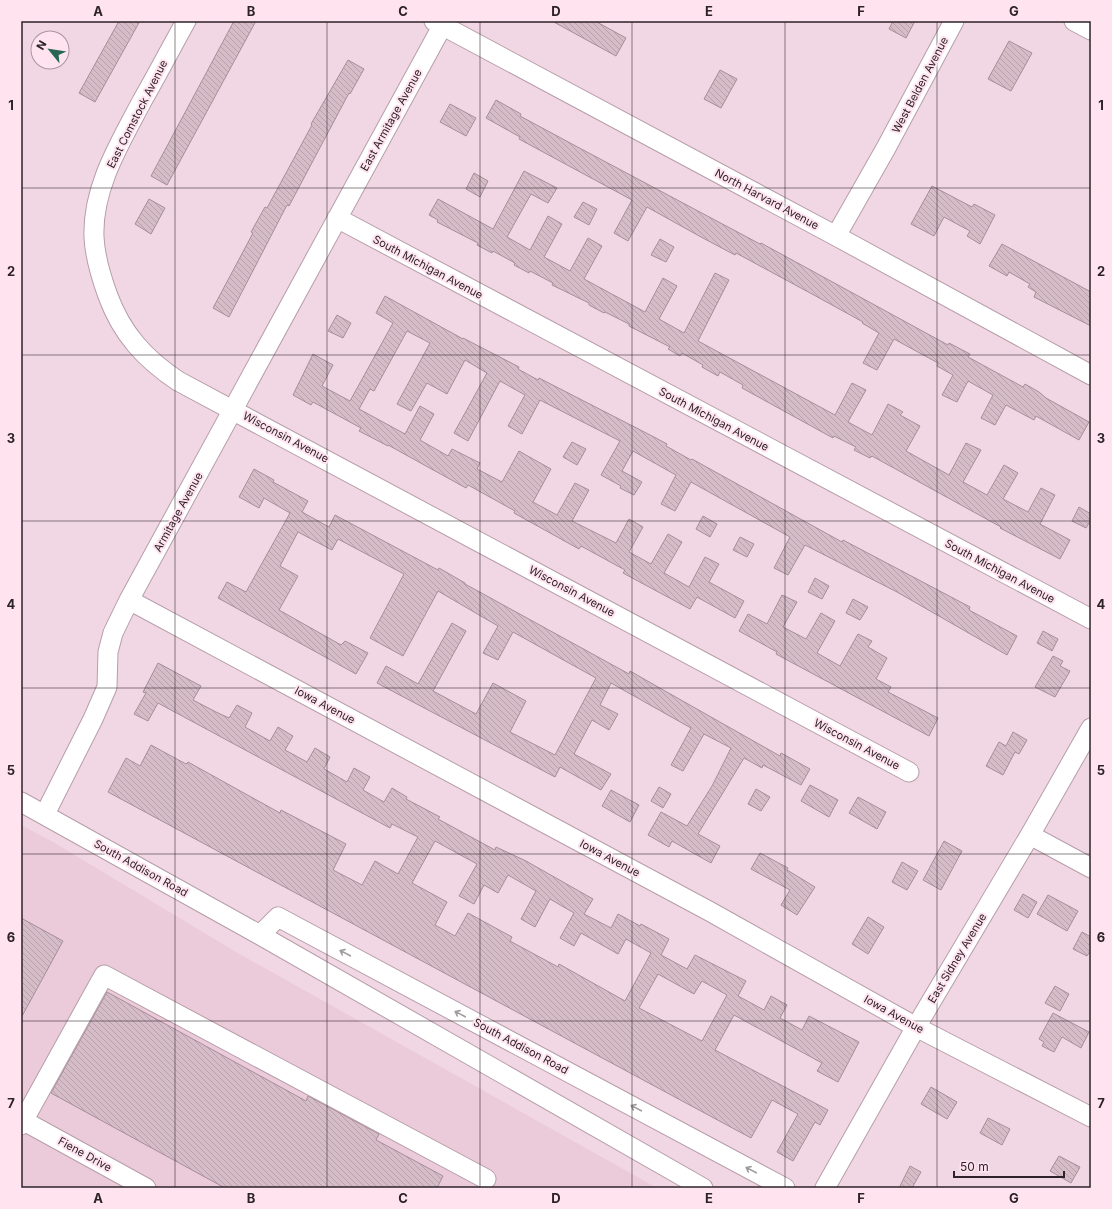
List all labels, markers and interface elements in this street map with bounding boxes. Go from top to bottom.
text: A [93,3,103,19]
text: B [247,3,256,19]
text: C [398,3,408,19]
text: D [551,3,561,19]
text: E [705,3,713,19]
text: F [857,3,865,19]
text: G [1009,3,1019,19]
north arrow [30,30,70,70]
street label: West Belden Avenue [889,35,951,135]
text: N [33,38,49,52]
street label: East Comstock Avenue [104,58,170,170]
street label: East Armitage Avenue [357,67,425,173]
text: 1 [8,97,14,113]
text: 1 [1098,97,1104,113]
street label: North Harvard Avenue [713,166,821,232]
street label: South Michigan Avenue [371,232,485,302]
text: 2 [7,263,15,279]
text: 2 [1097,263,1105,279]
street label: South Michigan Avenue [657,384,771,454]
street label: Wisconsin Avenue [241,408,331,466]
text: 3 [7,430,15,446]
text: 3 [1097,430,1105,446]
street label: Armitage Avenue [150,470,206,554]
street label: South Michigan Avenue [943,536,1057,606]
street label: Wisconsin Avenue [527,562,617,620]
text: 4 [7,596,16,612]
text: 4 [1097,596,1106,612]
street label: Iowa Avenue [292,683,358,727]
street label: Wisconsin Avenue [812,715,902,773]
text: 5 [7,762,15,778]
text: 5 [1097,762,1105,778]
street label: South Addison Road [91,836,191,900]
street label: Iowa Avenue [577,836,643,880]
street label: East Sidney Avenue [925,911,989,1005]
text: 6 [7,929,15,945]
text: 6 [1097,929,1105,945]
one-way arrow [340,948,352,956]
street label: Iowa Avenue [862,992,926,1036]
one-way arrow [454,1010,466,1017]
street label: South Addison Road [471,1015,571,1077]
text: 7 [7,1095,15,1111]
text: 7 [1097,1095,1105,1111]
one-way arrow [631,1104,643,1112]
street label: Fiene Drive [56,1134,114,1174]
scale bar [954,1153,1064,1179]
text: 50 m [960,1159,989,1174]
one-way arrow [745,1165,757,1173]
text: A [93,1190,103,1206]
text: B [247,1190,256,1206]
text: C [398,1190,408,1206]
text: D [551,1190,561,1206]
text: E [705,1190,713,1206]
text: F [857,1190,865,1206]
text: G [1009,1190,1019,1206]

